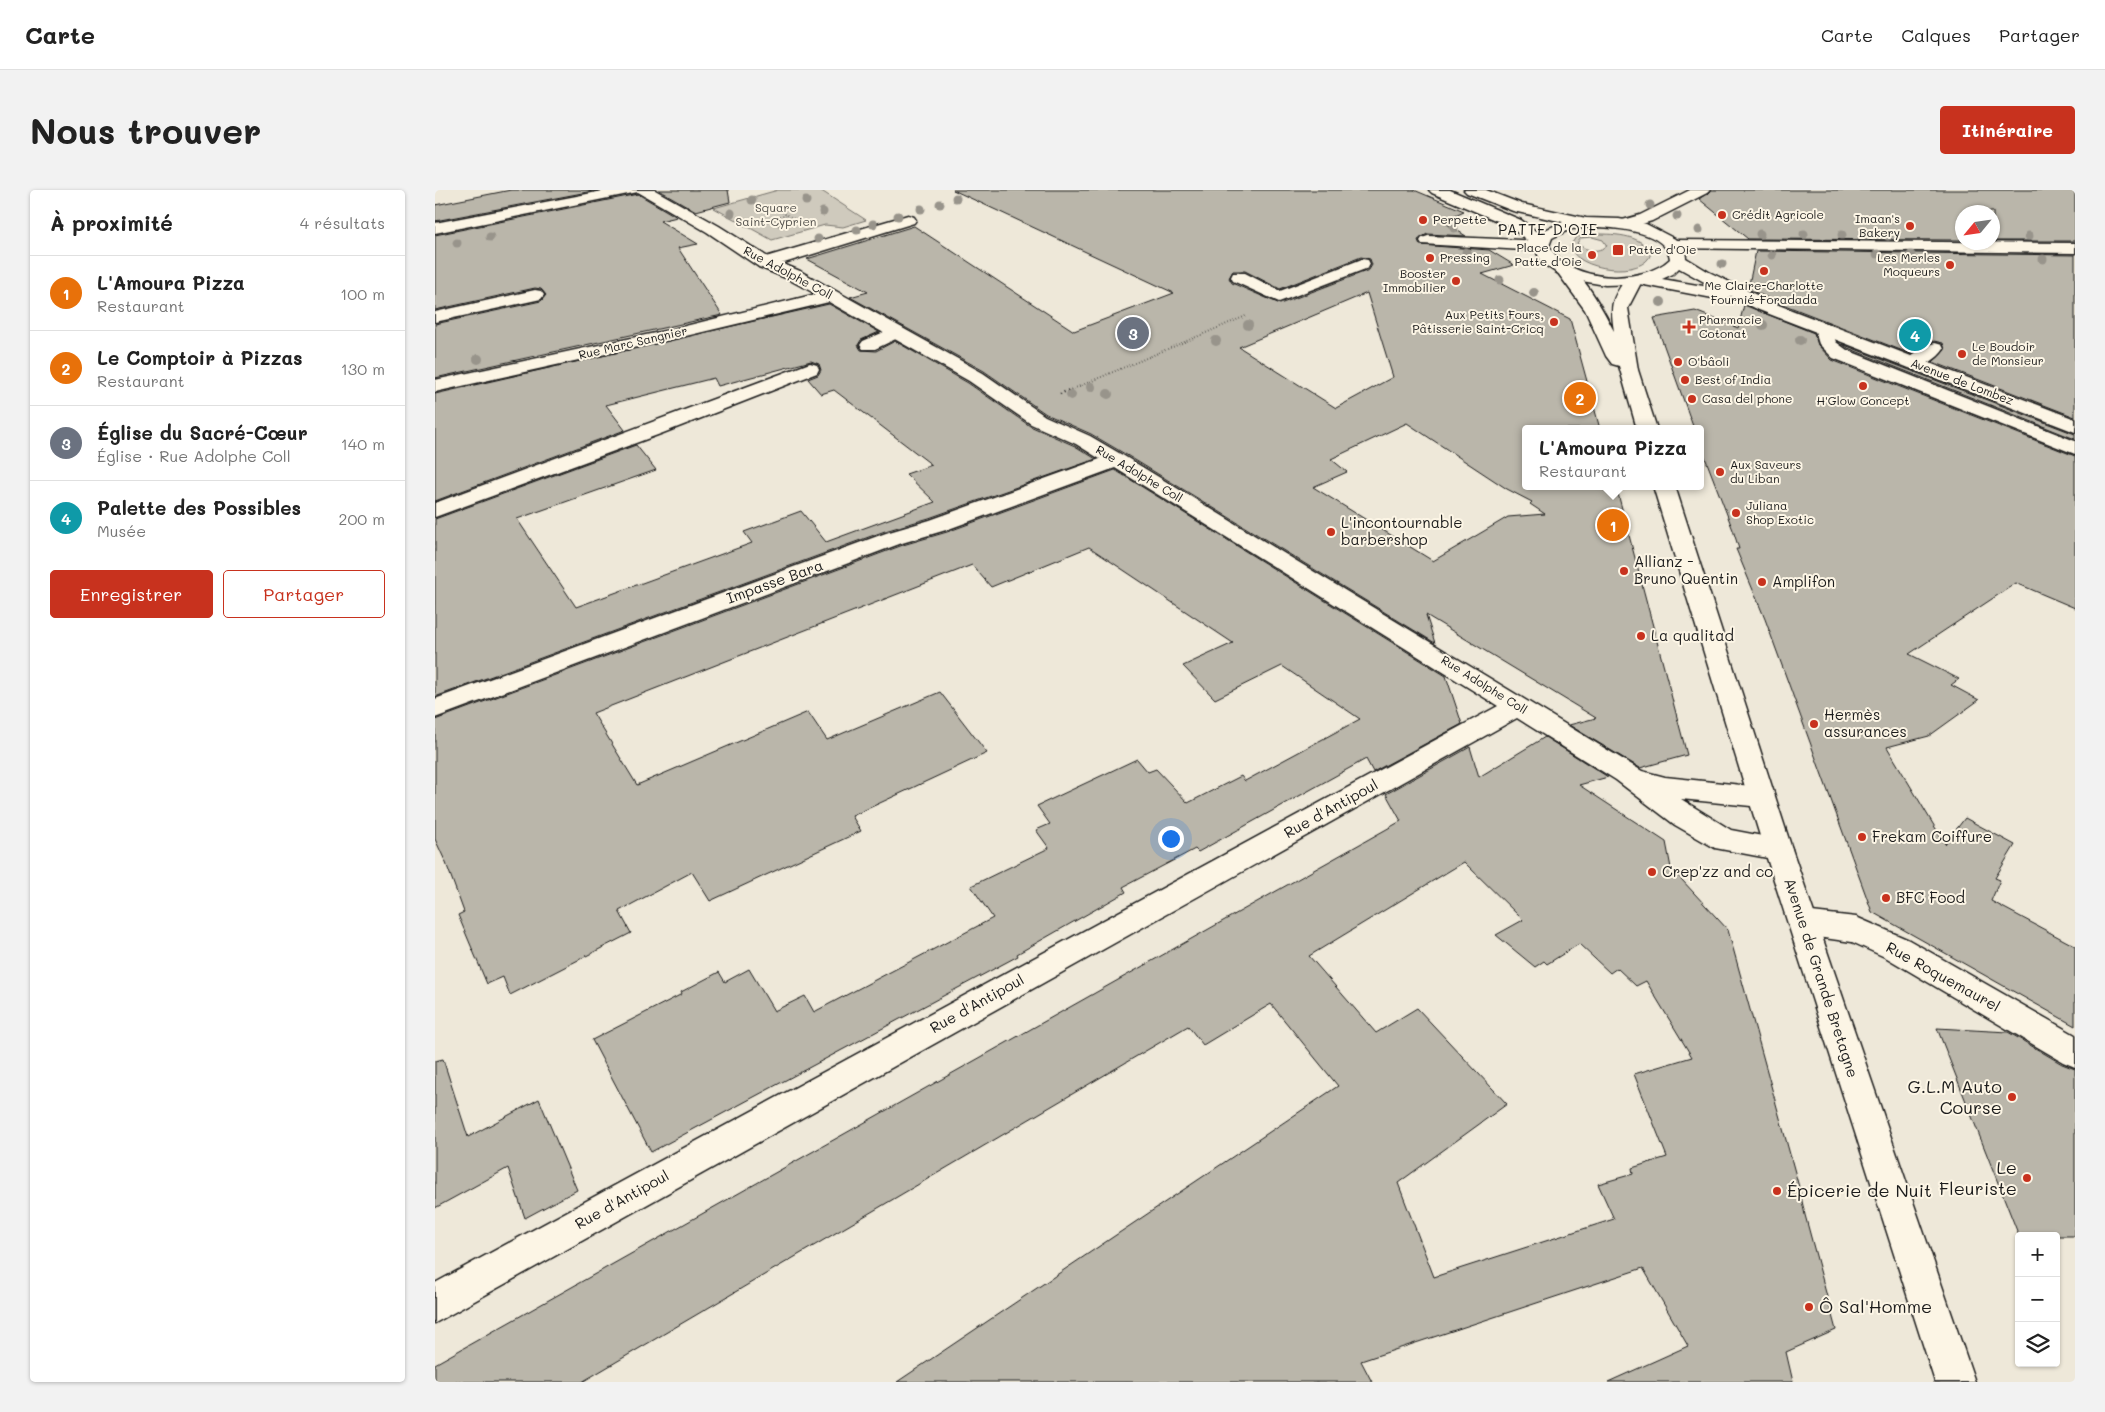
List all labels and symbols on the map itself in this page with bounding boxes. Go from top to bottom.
park label: Square Saint-Cyprien [736,199,816,229]
north arrow [1955,205,2000,250]
place label: Crédit Agricole [1732,206,1824,222]
marker: Crédit Agricole [1716,209,1728,221]
place label: Imaan's Bakery [1855,210,1900,240]
place label: Perpette [1433,211,1487,227]
marker: Perpette [1417,214,1429,226]
district label: PATTE D'OIE [1498,219,1598,239]
marker: Imaan's Bakery [1904,220,1916,232]
place label: Place de la Patte d'Oie [1514,239,1582,269]
place label: Patte d'Oie [1629,241,1697,257]
street label: Rue Adolphe Coll [741,242,836,302]
marker: Patte d'Oie [1611,243,1625,257]
place label: Pressing [1440,249,1490,265]
marker: Place de la Patte d'Oie [1586,249,1598,261]
place label: Les Merles Moqueurs [1877,249,1940,279]
marker: Pressing [1424,252,1436,264]
marker: Les Merles Moqueurs [1944,259,1956,271]
place label: Booster Immobilier [1383,265,1446,295]
marker: Me Claire-Charlotte Fournié-Foradada [1758,265,1770,277]
marker: Booster Immobilier [1450,275,1462,287]
place label: Me Claire-Charlotte Fournié-Foradada [1704,277,1824,307]
place label: Aux Petits Fours, Pâtisserie Saint-Cricq [1412,306,1544,336]
place label: Pharmacie Cotonat [1699,311,1762,341]
pin: 3 [1117,314,1149,352]
marker: Aux Petits Fours, Pâtisserie Saint-Cricq [1548,316,1560,328]
pin: 4 [1899,316,1931,354]
marker: Pharmacie Cotonat [1683,321,1695,333]
street label: Rue Marc Sangnier [577,322,689,362]
place label: Le Boudoir de Monsieur [1972,338,2044,368]
marker: Le Boudoir de Monsieur [1956,348,1968,360]
place label: O'bâoli [1688,353,1729,369]
street label: Avenue de Lombez [1909,354,2016,408]
marker: O'bâoli [1672,356,1684,368]
place label: Best of India [1695,371,1771,387]
marker: Best of India [1679,374,1691,386]
pin: 2 [1564,379,1596,417]
marker: H'Glow Concept [1857,380,1869,392]
place label: Casa del phone [1702,390,1792,406]
place label: H'Glow Concept [1817,392,1909,408]
marker: Casa del phone [1686,393,1698,405]
street label: Rue Adolphe Coll [1093,441,1186,505]
place label: Aux Saveurs du Liban [1730,456,1801,486]
marker: Aux Saveurs du Liban [1714,466,1726,478]
place label: Juliana Shop Exotic [1746,497,1814,527]
pin: 1 [1597,506,1629,544]
marker: Juliana Shop Exotic [1730,507,1742,519]
place label: L'incontournable barbershop [1341,512,1463,549]
marker: L'incontournable barbershop [1325,526,1337,538]
place label: Allianz - Bruno Quentin [1634,551,1738,588]
street label: Impasse Bara [724,554,826,608]
marker: Allianz - Bruno Quentin [1618,565,1630,577]
place label: Amplifon [1772,571,1835,591]
marker: Amplifon [1756,576,1768,588]
place label: La qualitad [1651,625,1734,645]
marker: La qualitad [1635,630,1647,642]
street label: Rue Adolphe Coll [1438,651,1531,717]
place label: Hermès assurances [1824,704,1907,741]
marker: Hermès assurances [1808,718,1820,730]
street label: Rue d'Antipoul [1280,774,1381,842]
your location [1158,826,1184,852]
place label: Frekam Coiffure [1872,826,1992,846]
marker: Frekam Coiffure [1856,831,1868,843]
place label: Crep'zz and co [1662,861,1773,881]
marker: Crep'zz and co [1646,866,1658,878]
street label: Avenue de Grande Bretagne [1780,875,1864,1080]
place label: BFC Food [1896,887,1965,907]
marker: BFC Food [1880,892,1892,904]
street label: Rue Roquemaurel [1883,936,2004,1016]
street label: Rue d'Antipoul [926,969,1027,1037]
place label: G.L.M Auto Course [1908,1074,2002,1119]
marker: G.L.M Auto Course [2006,1091,2018,1103]
place label: Le Fleuriste [1939,1155,2017,1200]
street label: Rue d'Antipoul [571,1165,672,1233]
marker: Le Fleuriste [2021,1172,2033,1184]
place label: Épicerie de Nuit [1787,1178,1932,1202]
marker: Épicerie de Nuit [1771,1185,1783,1197]
place label: Ô Sal'Homme [1819,1294,1932,1318]
marker: Ô Sal'Homme [1803,1301,1815,1313]

